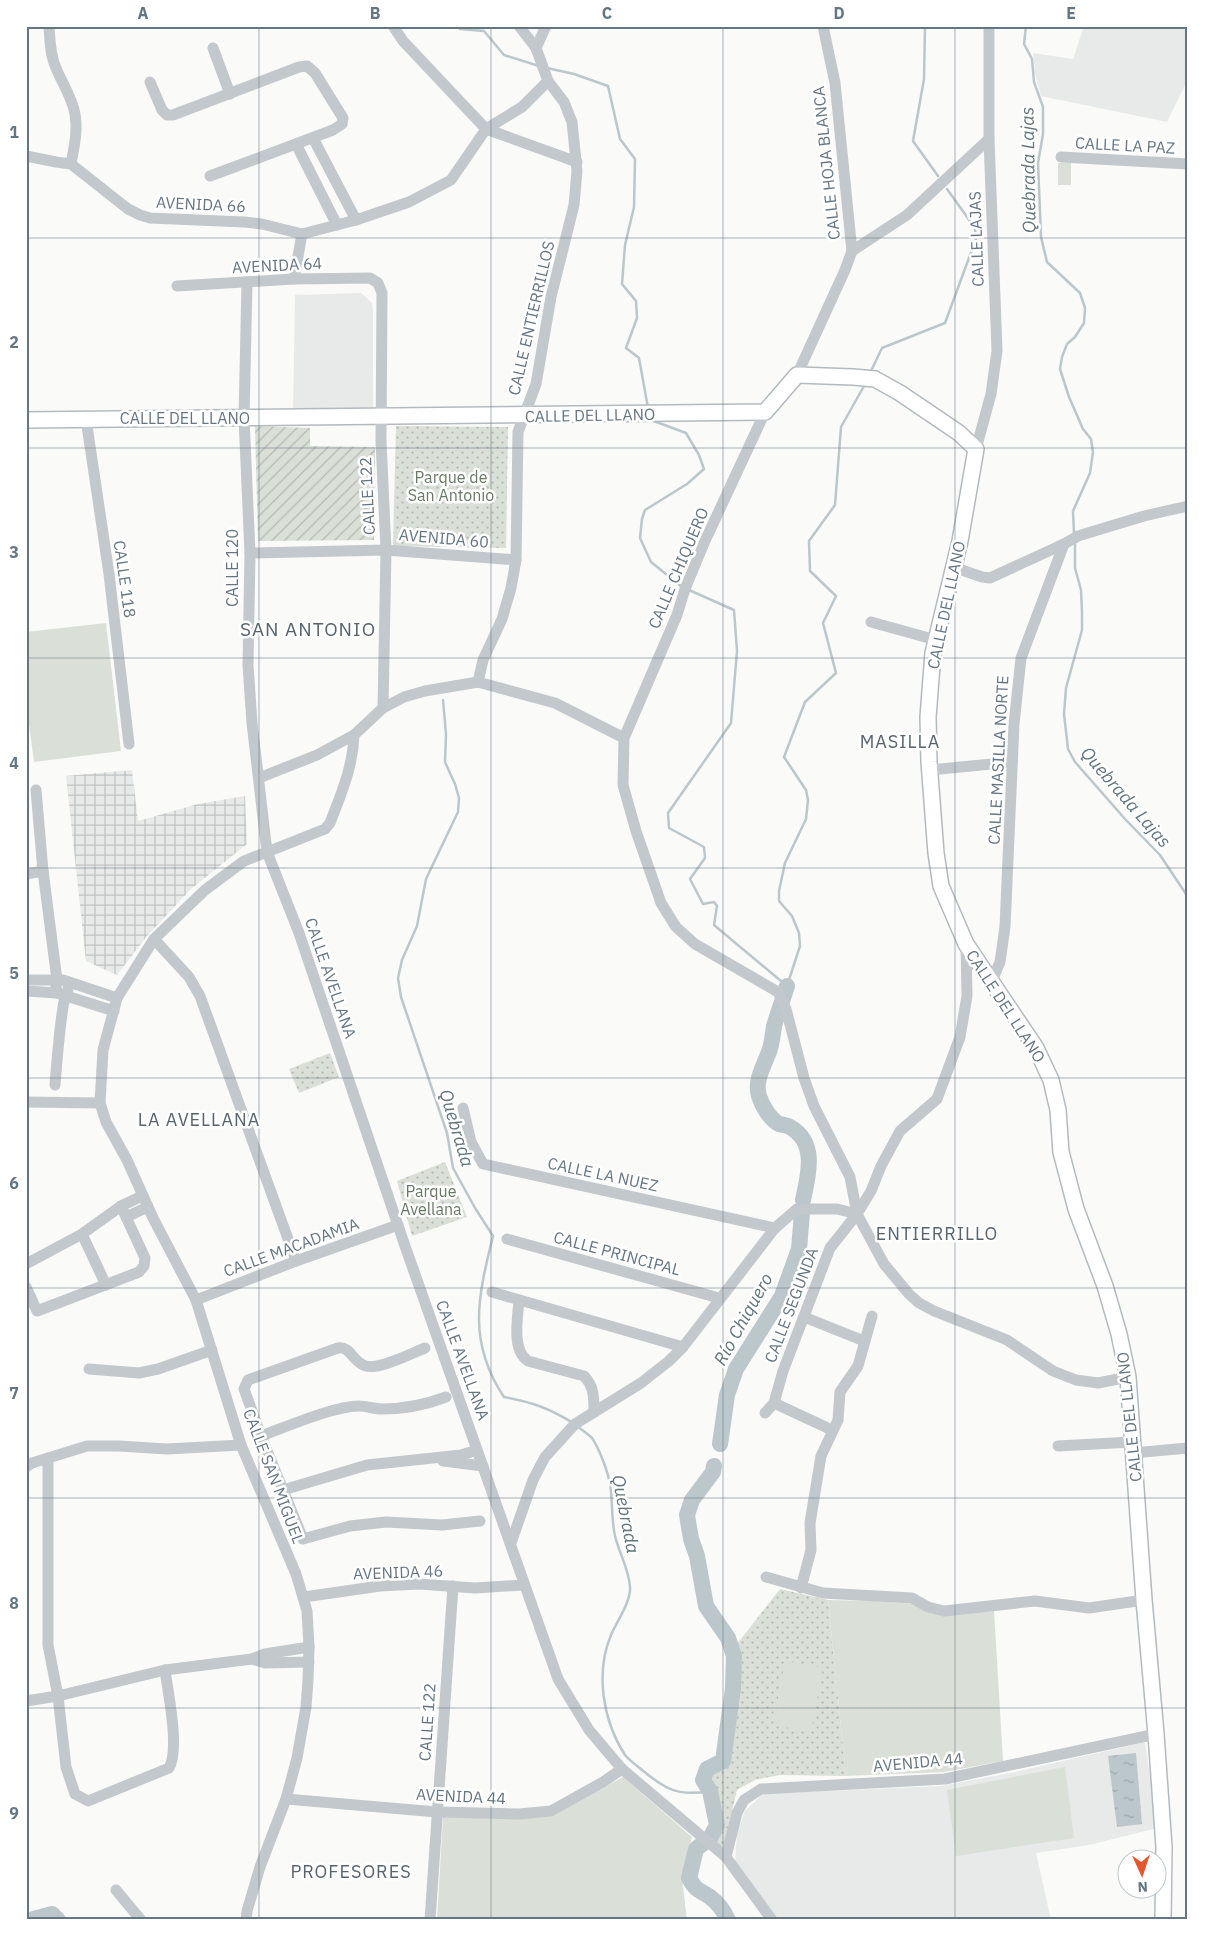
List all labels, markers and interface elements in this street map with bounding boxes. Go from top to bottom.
text: A [138,3,149,23]
text: B [370,3,381,23]
text: C [602,3,612,23]
text: D [833,3,845,23]
text: E [1066,3,1076,23]
street label: CALLE HOJA BLANCA [808,85,844,241]
water label: Quebrada Lajas [1015,107,1041,233]
text: 1 [9,122,19,142]
street label: CALLE LA PAZ [1074,132,1176,158]
street label: CALLE LAJAS [964,191,988,287]
street label: AVENIDA 66 [155,192,247,216]
street label: CALLE ENTIERRILLOS [504,239,558,397]
street label: AVENIDA 64 [231,253,323,277]
text: 2 [9,332,19,352]
street label: CALLE DEL LLANO [525,404,655,426]
street label: CALLE DEL LLANO [120,408,250,428]
street label: CALLE 122 [355,456,379,536]
park label: Parque de San Antonio [408,467,494,505]
street label: CALLE CHIQUERO [643,504,713,632]
street label: AVENIDA 60 [398,524,490,552]
street label: CALLE 120 [222,529,242,607]
street label: CALLE 118 [110,539,140,619]
street label: CALLE DEL LLANO [923,539,969,671]
text: 3 [9,542,19,562]
district label: SAN ANTONIO [240,617,376,641]
street label: CALLE MASILLA NORTE [984,675,1012,845]
district label: MASILLA [860,730,940,753]
water label: Quebrada Lajas [1076,742,1176,852]
text: 4 [9,753,19,773]
street label: CALLE AVELLANA [301,915,361,1041]
street label: CALLE DEL LLANO [962,946,1050,1066]
text: 5 [9,963,19,983]
water label: Quebrada [434,1087,480,1169]
district label: LA AVELLANA [138,1108,260,1131]
street label: CALLE LA NUEZ [546,1153,660,1195]
text: 6 [9,1173,19,1193]
park label: Parque Avellana [400,1181,462,1219]
street label: CALLE MACADAMIA [220,1213,362,1281]
district label: ENTIERRILLO [876,1222,998,1245]
street label: CALLE PRINCIPAL [551,1226,683,1280]
street label: CALLE SEGUNDA [760,1244,822,1366]
water label: Río Chiquero [708,1269,778,1369]
street label: CALLE AVELLANA [432,1297,494,1423]
street label: CALLE DEL LLANO [1112,1351,1146,1483]
text: 7 [9,1383,19,1403]
street label: CALLE SAN MIGUEL [239,1406,309,1546]
water label: Quebrada [607,1473,645,1555]
street label: AVENIDA 46 [353,1560,443,1584]
text: 8 [9,1593,19,1613]
street label: CALLE 122 [414,1682,440,1762]
street label: AVENIDA 44 [872,1748,964,1776]
street label: AVENIDA 44 [415,1784,507,1808]
text: 9 [9,1803,19,1823]
north arrow [1116,1848,1166,1898]
district label: PROFESORES [290,1860,412,1883]
text: N [1137,1878,1148,1896]

